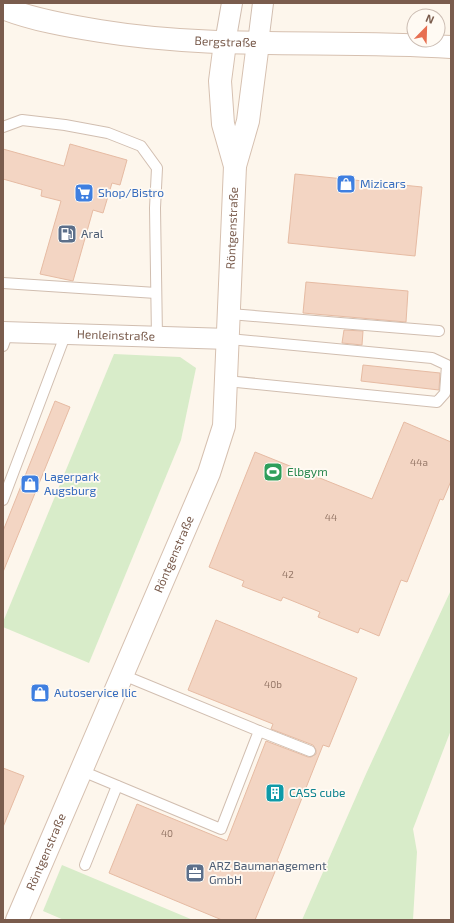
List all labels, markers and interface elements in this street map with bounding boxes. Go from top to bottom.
north arrow [406,8,446,48]
text: N [424,11,436,26]
street label: Bergstraße [194,33,257,49]
shop icon: Mizicars [335,173,357,195]
place label: Mizicars [360,176,406,190]
supermarket icon: Shop/Bistro [73,182,95,204]
place label: Shop/Bistro [98,185,164,199]
street label: Röntgenstraße [223,186,240,269]
fuel station icon: Aral [56,223,78,245]
place label: Aral [81,226,104,240]
street label: Henleinstraße [77,326,155,343]
house number: 44a [410,456,428,468]
sports icon: Elbgym [262,461,284,483]
place label: Elbgym [287,464,328,478]
place label: Lagerpark Augsburg [44,469,99,497]
shop icon: Lagerpark Augsburg [19,473,41,495]
house number: 44 [325,511,337,523]
street label: Röntgenstraße [150,513,196,595]
house number: 42 [282,568,294,580]
house number: 40b [264,678,282,690]
shop icon: Autoservice Ilic [29,682,51,704]
place label: Autoservice Ilic [54,685,137,699]
building icon: CASS cube [264,782,286,804]
place label: CASS cube [289,785,345,799]
street label: Röntgenstraße [23,811,68,892]
house number: 40 [161,827,173,839]
place label: ARZ Baumanagement GmbH [209,858,327,886]
office icon: ARZ Baumanagement GmbH [184,862,206,884]

